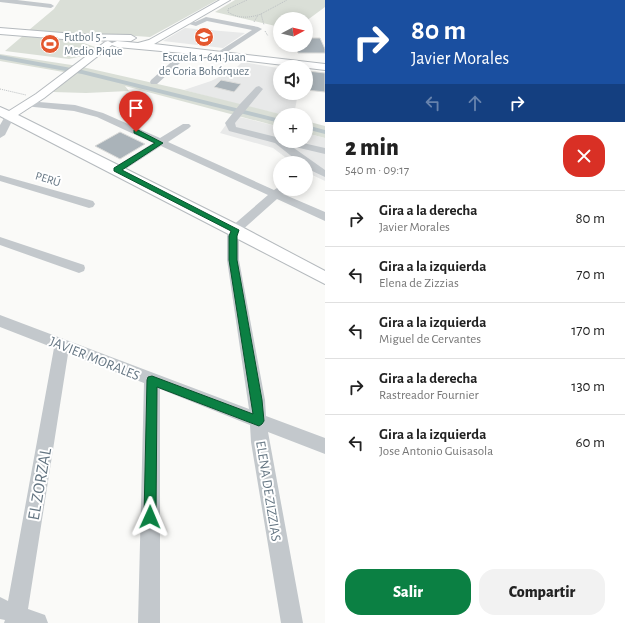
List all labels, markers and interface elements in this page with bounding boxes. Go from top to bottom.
north arrow [273,12,313,52]
map controls [273,12,313,196]
icon: right [345,16,397,68]
text: 80 m [411,17,466,45]
school or university icon: Escuela 1-641 Juan de Coria Bohórquez [193,26,215,48]
place label: Futbol 5 - Medio Pique [64,31,123,57]
sports icon: Futbol 5 - Medio Pique [39,33,61,55]
text: Javier Morales [411,50,509,68]
place label: Escuela 1-641 Juan de Coria Bohórquez [159,51,249,77]
button: sound [273,60,313,100]
pin [119,91,153,132]
icon: left [422,92,444,114]
icon: ahead [464,92,486,114]
icon: right [506,92,528,114]
icon: arrive [125,97,147,119]
button: + [273,108,313,148]
button: close [563,135,605,177]
text: 2 min [345,136,399,160]
button: − [273,156,313,196]
text: 540 m · 09:17 [345,164,409,177]
street label: PERÚ [34,169,62,189]
text: Gira a la derecha [379,203,478,218]
icon: right [345,208,367,230]
text: 80 m [575,211,605,226]
text: Javier Morales [379,221,450,234]
text: Gira a la izquierda [379,259,486,274]
icon: left [345,264,367,286]
text: 70 m [576,267,605,282]
text: Elena de Zizzias [379,277,459,290]
text: Gira a la izquierda [379,315,486,330]
icon: left [345,320,367,342]
text: 170 m [571,323,605,338]
text: Miguel de Cervantes [379,333,481,346]
street label: JAVIER MORALES [48,335,142,383]
text: Gira a la derecha [379,371,478,386]
icon: right [345,376,367,398]
text: 130 m [571,379,605,394]
text: Rastreador Fournier [379,389,479,402]
text: Gira a la izquierda [379,427,486,442]
icon: left [345,432,367,454]
text: 60 m [576,435,605,450]
street label: ELENA DE ZIZZIAS [253,440,283,543]
text: Jose Antonio Guisasola [379,445,493,458]
street label: EL ZORZAL [25,446,54,522]
position arrow [129,496,171,538]
button: Salir [345,569,471,615]
button: Compartir [479,569,605,615]

